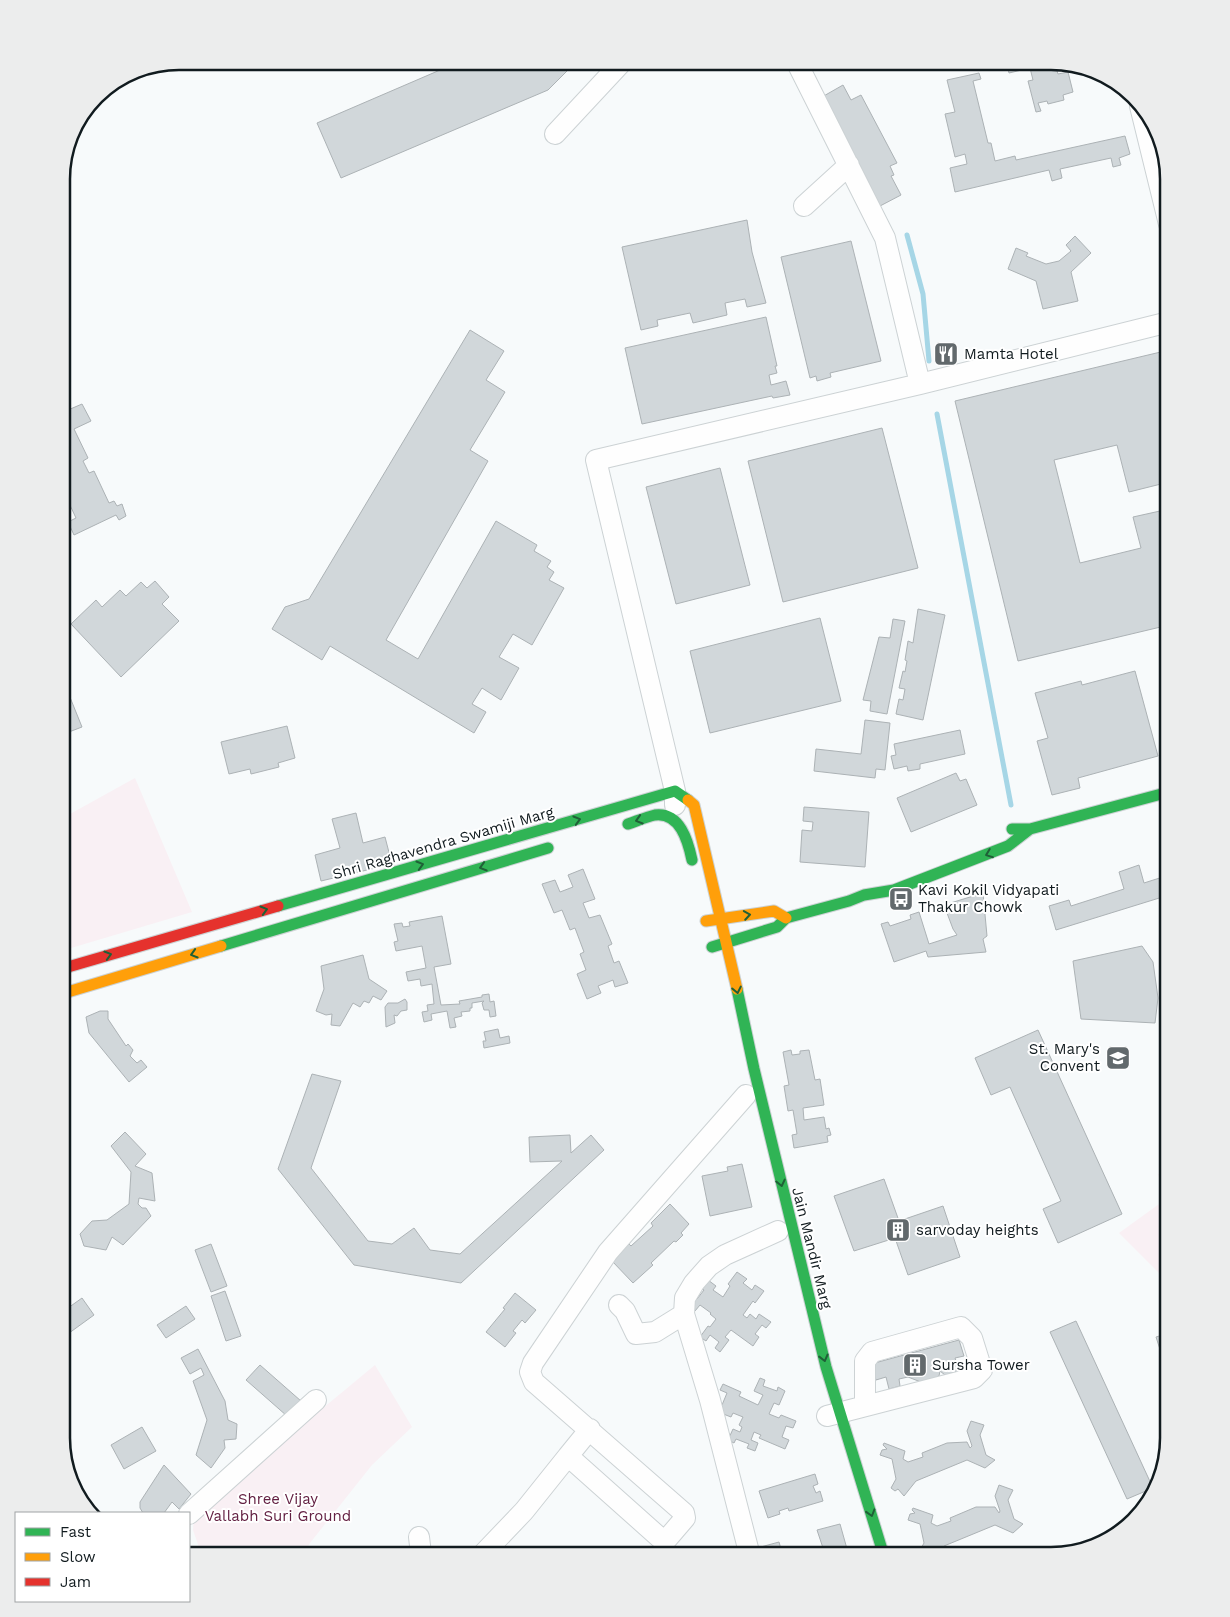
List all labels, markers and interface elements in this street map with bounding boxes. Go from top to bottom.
restaurant icon: Mamta Hotel [933,341,959,367]
place label: Mamta Hotel [964,345,1059,363]
street label: Shri Raghavendra Swamiji Marg [330,803,556,883]
one-way arrow [572,815,580,825]
one-way arrow [635,815,644,825]
one-way arrow [985,847,994,858]
one-way arrow [416,861,424,871]
one-way arrow [480,862,488,872]
place label: Kavi Kokil Vidyapati Thakur Chowk [918,881,1059,916]
bus stop icon: Kavi Kokil Vidyapati Thakur Chowk [888,886,914,912]
one-way arrow [260,906,268,916]
one-way arrow [743,910,751,920]
one-way arrow [190,949,198,959]
one-way arrow [104,951,112,961]
one-way arrow [731,986,742,995]
place label: St. Mary's Convent [1029,1040,1101,1075]
school or university icon: St. Mary's Convent [1105,1045,1131,1071]
one-way arrow [775,1178,786,1187]
street label: Jain Mandir Marg [788,1185,836,1311]
building icon: sarvoday heights [885,1217,911,1243]
place label: sarvoday heights [916,1221,1039,1239]
building icon: Sursha Tower [902,1352,928,1378]
one-way arrow [818,1353,829,1362]
place label: Sursha Tower [932,1356,1030,1374]
park label: Shree Vijay Vallabh Suri Ground [205,1490,351,1525]
one-way arrow [865,1509,875,1517]
legend [15,1512,190,1602]
text: Fast [60,1523,92,1541]
text: Slow [60,1548,96,1566]
text: Jam [60,1573,91,1591]

